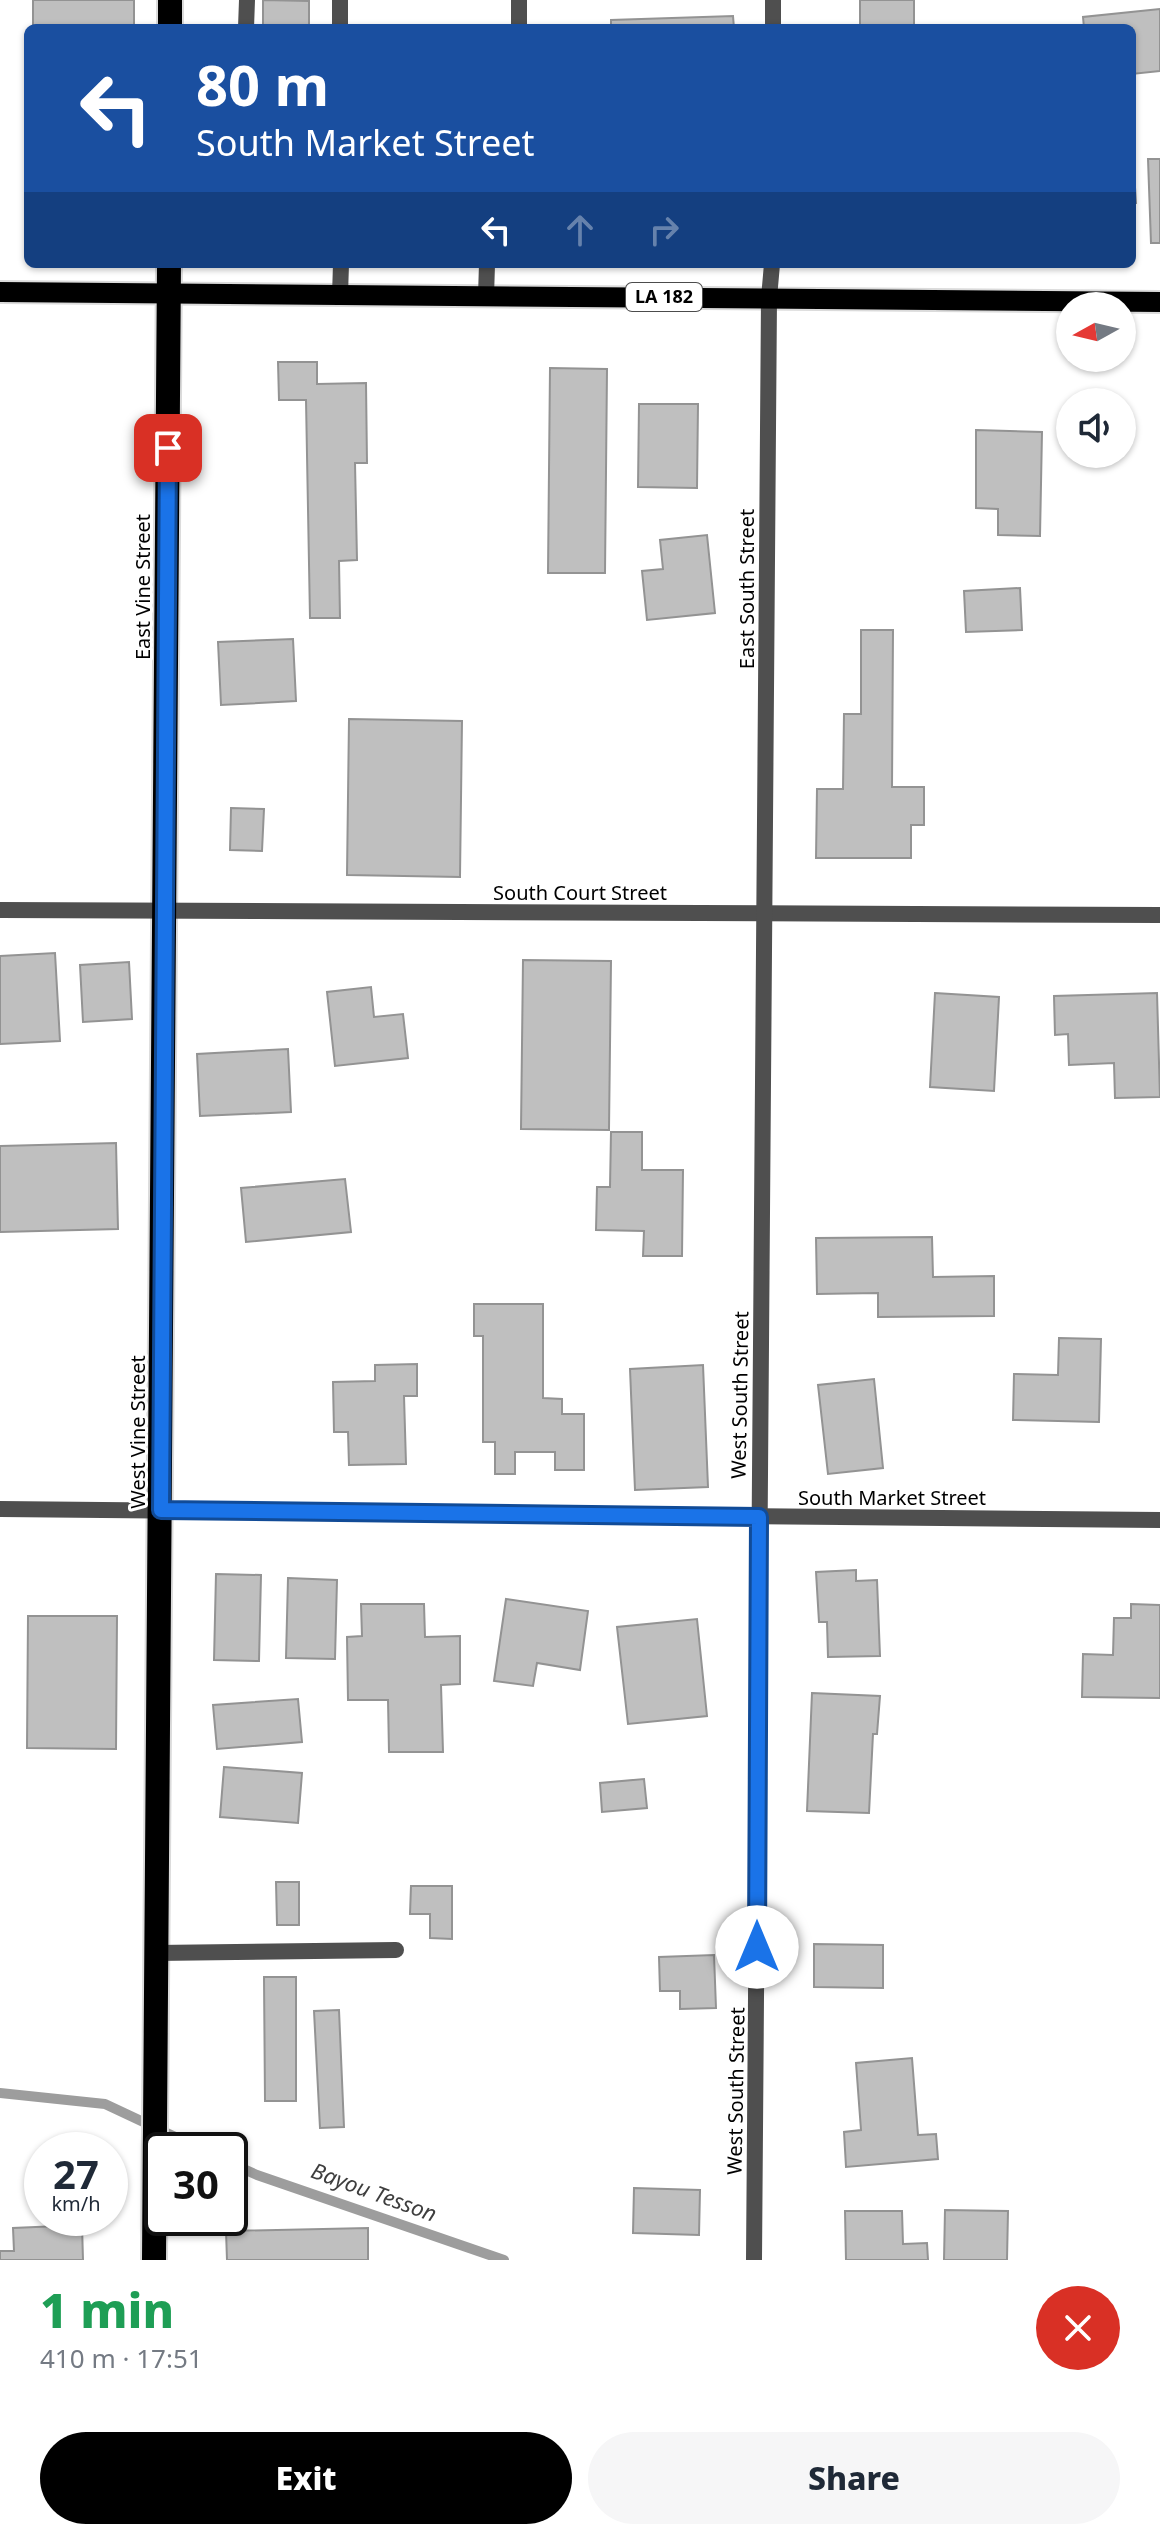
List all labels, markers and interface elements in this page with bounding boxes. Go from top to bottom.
text: 80 m [196,46,329,122]
icon: left [64,56,168,160]
text: South Market Street [196,118,535,167]
icon: left [474,208,518,252]
icon: ahead [558,208,602,252]
icon: right [642,208,686,252]
road number: LA 182 [626,283,702,311]
north arrow [1056,292,1136,372]
map controls [1056,292,1136,468]
button: sound [1056,388,1136,468]
pin [134,414,202,482]
icon: arrive [146,426,190,470]
street label: East South Street [733,509,760,669]
street label: East Vine Street [129,514,156,660]
street label: South Court Street [493,879,667,906]
street label: West South Street [725,1311,754,1479]
street label: West Vine Street [124,1355,151,1509]
street label: South Market Street [798,1484,986,1511]
position arrow [715,1905,799,1989]
street label: West South Street [721,2007,750,2175]
speed limit sign: 30 [144,2132,248,2236]
text: 27 [53,2146,99,2201]
water label: Bayou Tesson [307,2154,441,2228]
text: km/h [51,2190,101,2217]
text: 1 min [40,2277,174,2342]
button: close [1036,2286,1120,2370]
text: 410 m · 17:51 [40,2340,203,2376]
button: Exit [40,2432,572,2524]
button: Share [588,2432,1120,2524]

